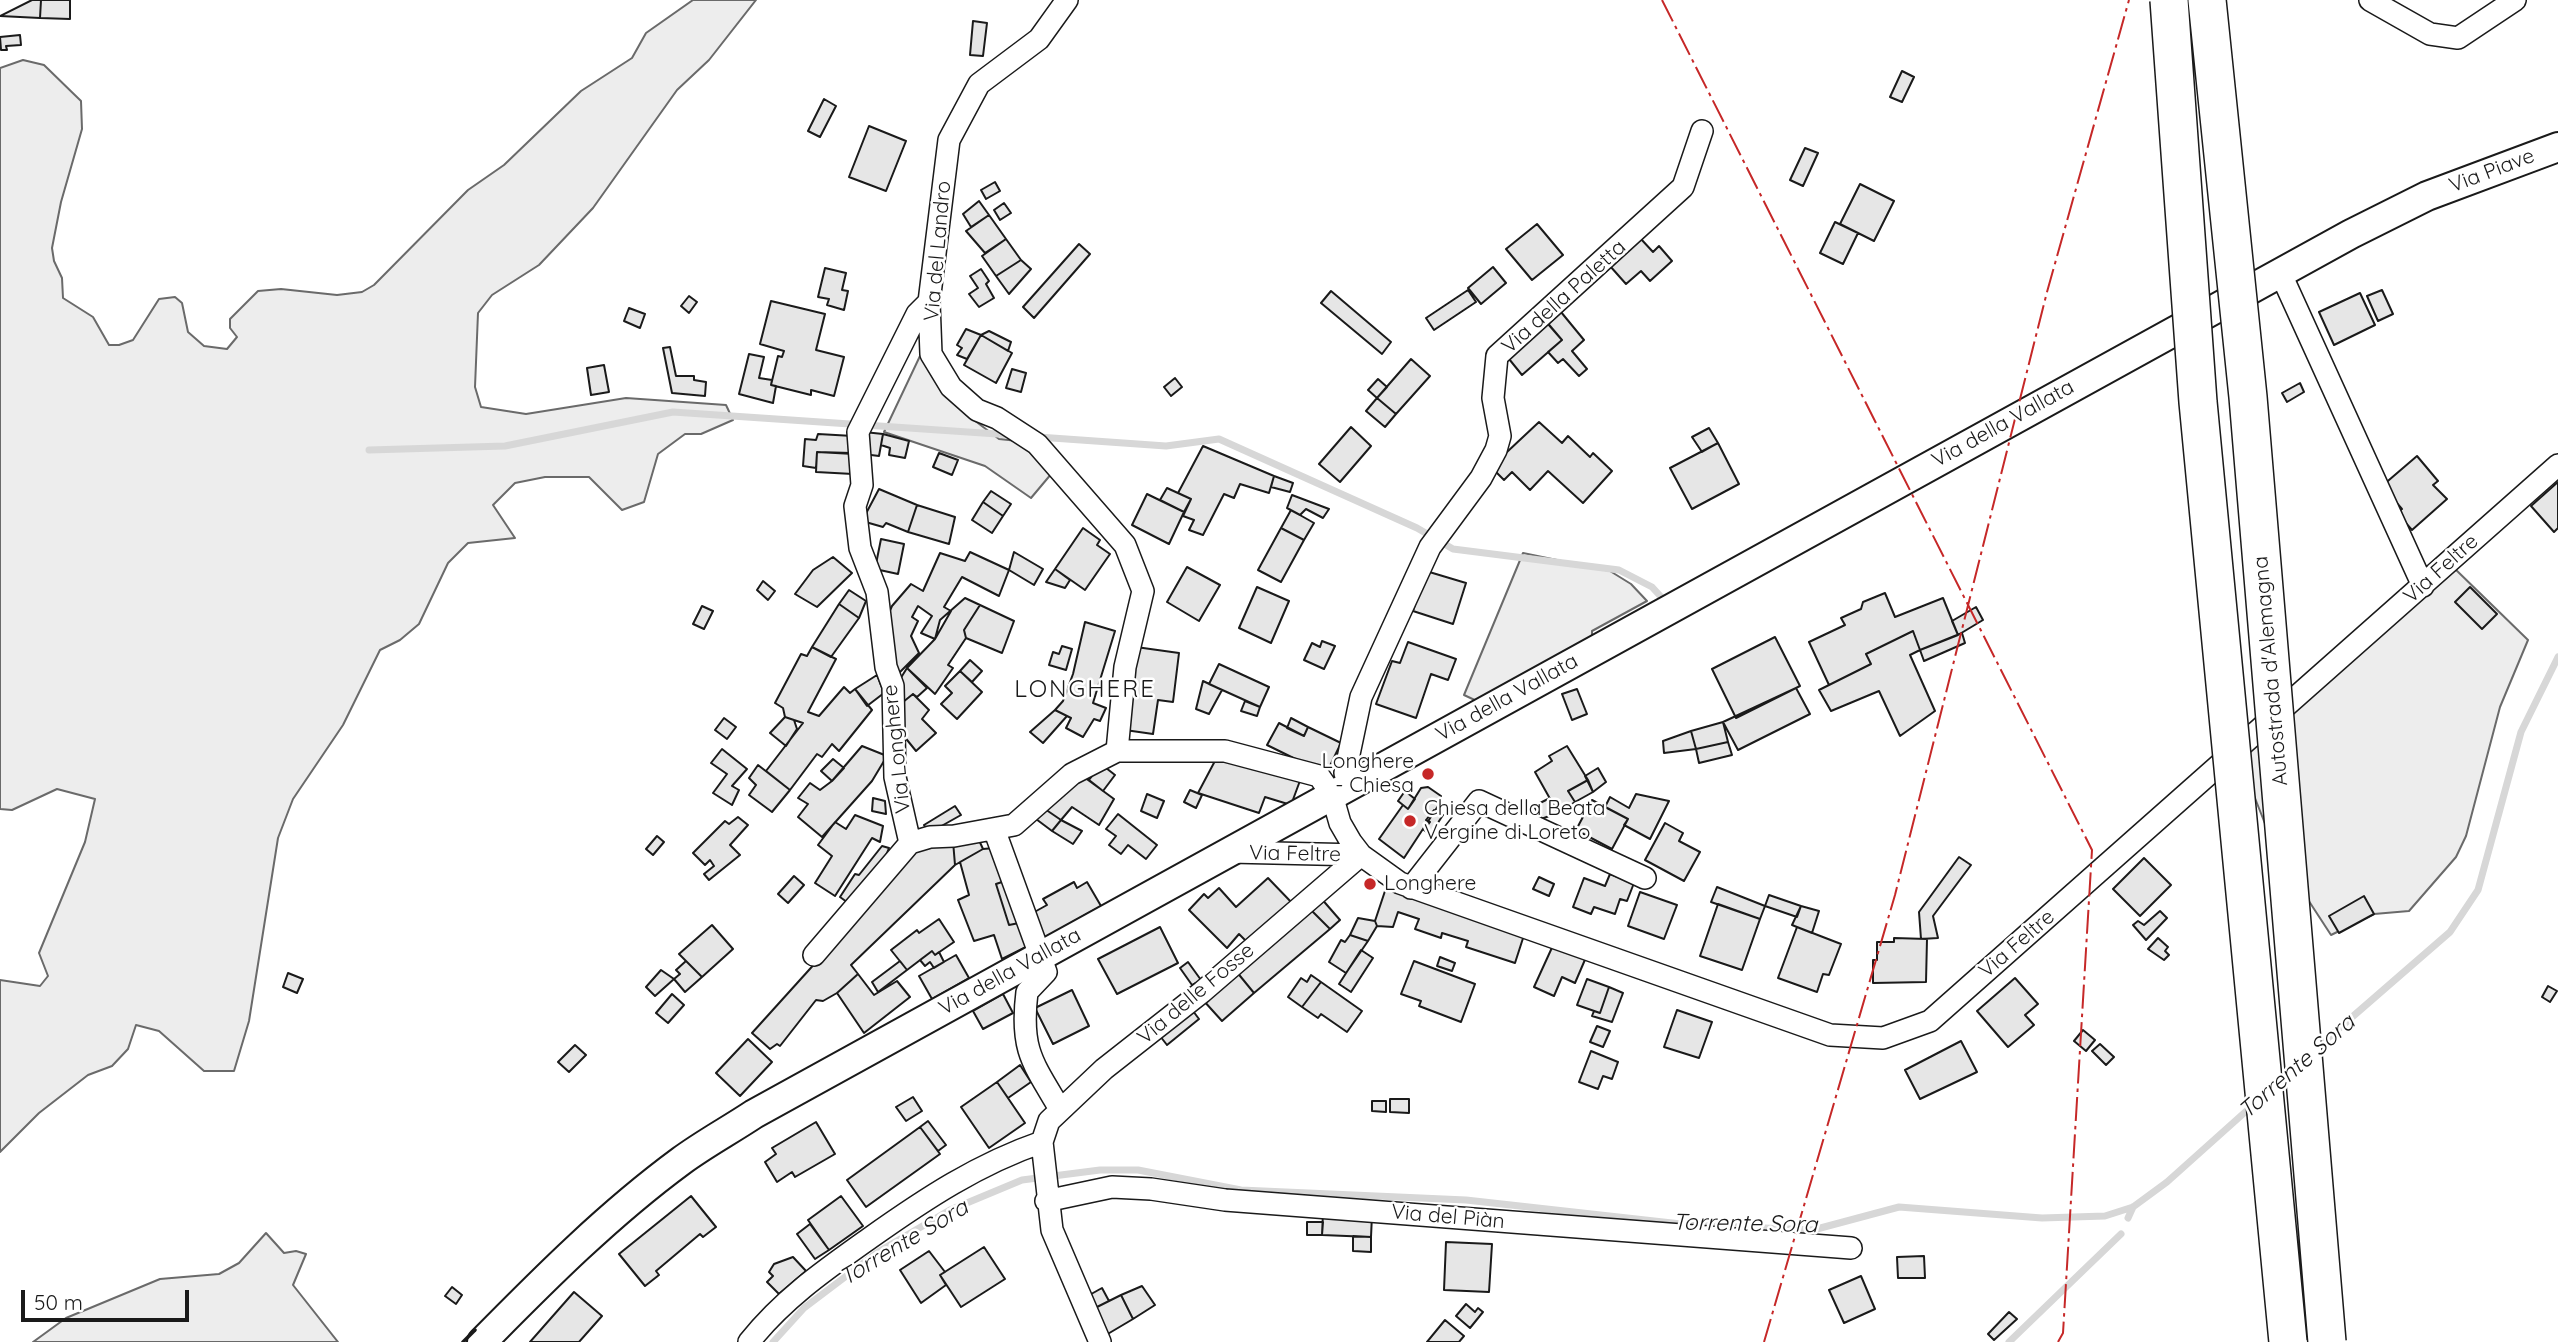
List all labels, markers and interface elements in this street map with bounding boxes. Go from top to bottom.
street label: Via Piave [2446,143,2538,199]
street label: Via del Landro [919,180,957,322]
street label: Via della Paletta [1497,235,1631,359]
street label: Via della Vallata [1928,375,2078,473]
street label: Via Feltre [2398,529,2484,609]
street label: Autostrada d'Alemagna [2248,555,2294,787]
street label: Via della Vallata [1432,649,1582,747]
district label: LONGHERE [1015,676,1155,704]
street label: Via Longhere [878,683,916,815]
place label: Longhere - Chiesa [1322,749,1414,799]
marker: Longhere - Chiesa [1420,766,1436,782]
place label: Chiesa della Beata Vergine di Loreto [1424,796,1605,846]
marker: Chiesa della Beata Vergine di Loreto [1402,813,1418,829]
street label: Via Feltre [1249,841,1341,867]
place label: Longhere [1384,871,1476,897]
marker: Longhere [1362,876,1378,892]
street label: Via Feltre [1974,904,2060,984]
street label: Via della Vallata [935,923,1085,1021]
street label: Via delle Fosse [1133,938,1259,1050]
water label: Torrente Sora [2233,1009,2361,1125]
water label: Torrente Sora [835,1194,973,1292]
street label: Via del Piàn [1390,1199,1506,1235]
water label: Torrente Sora [1672,1209,1818,1239]
scale bar [24,1276,192,1320]
text: 50 m [34,1289,83,1315]

